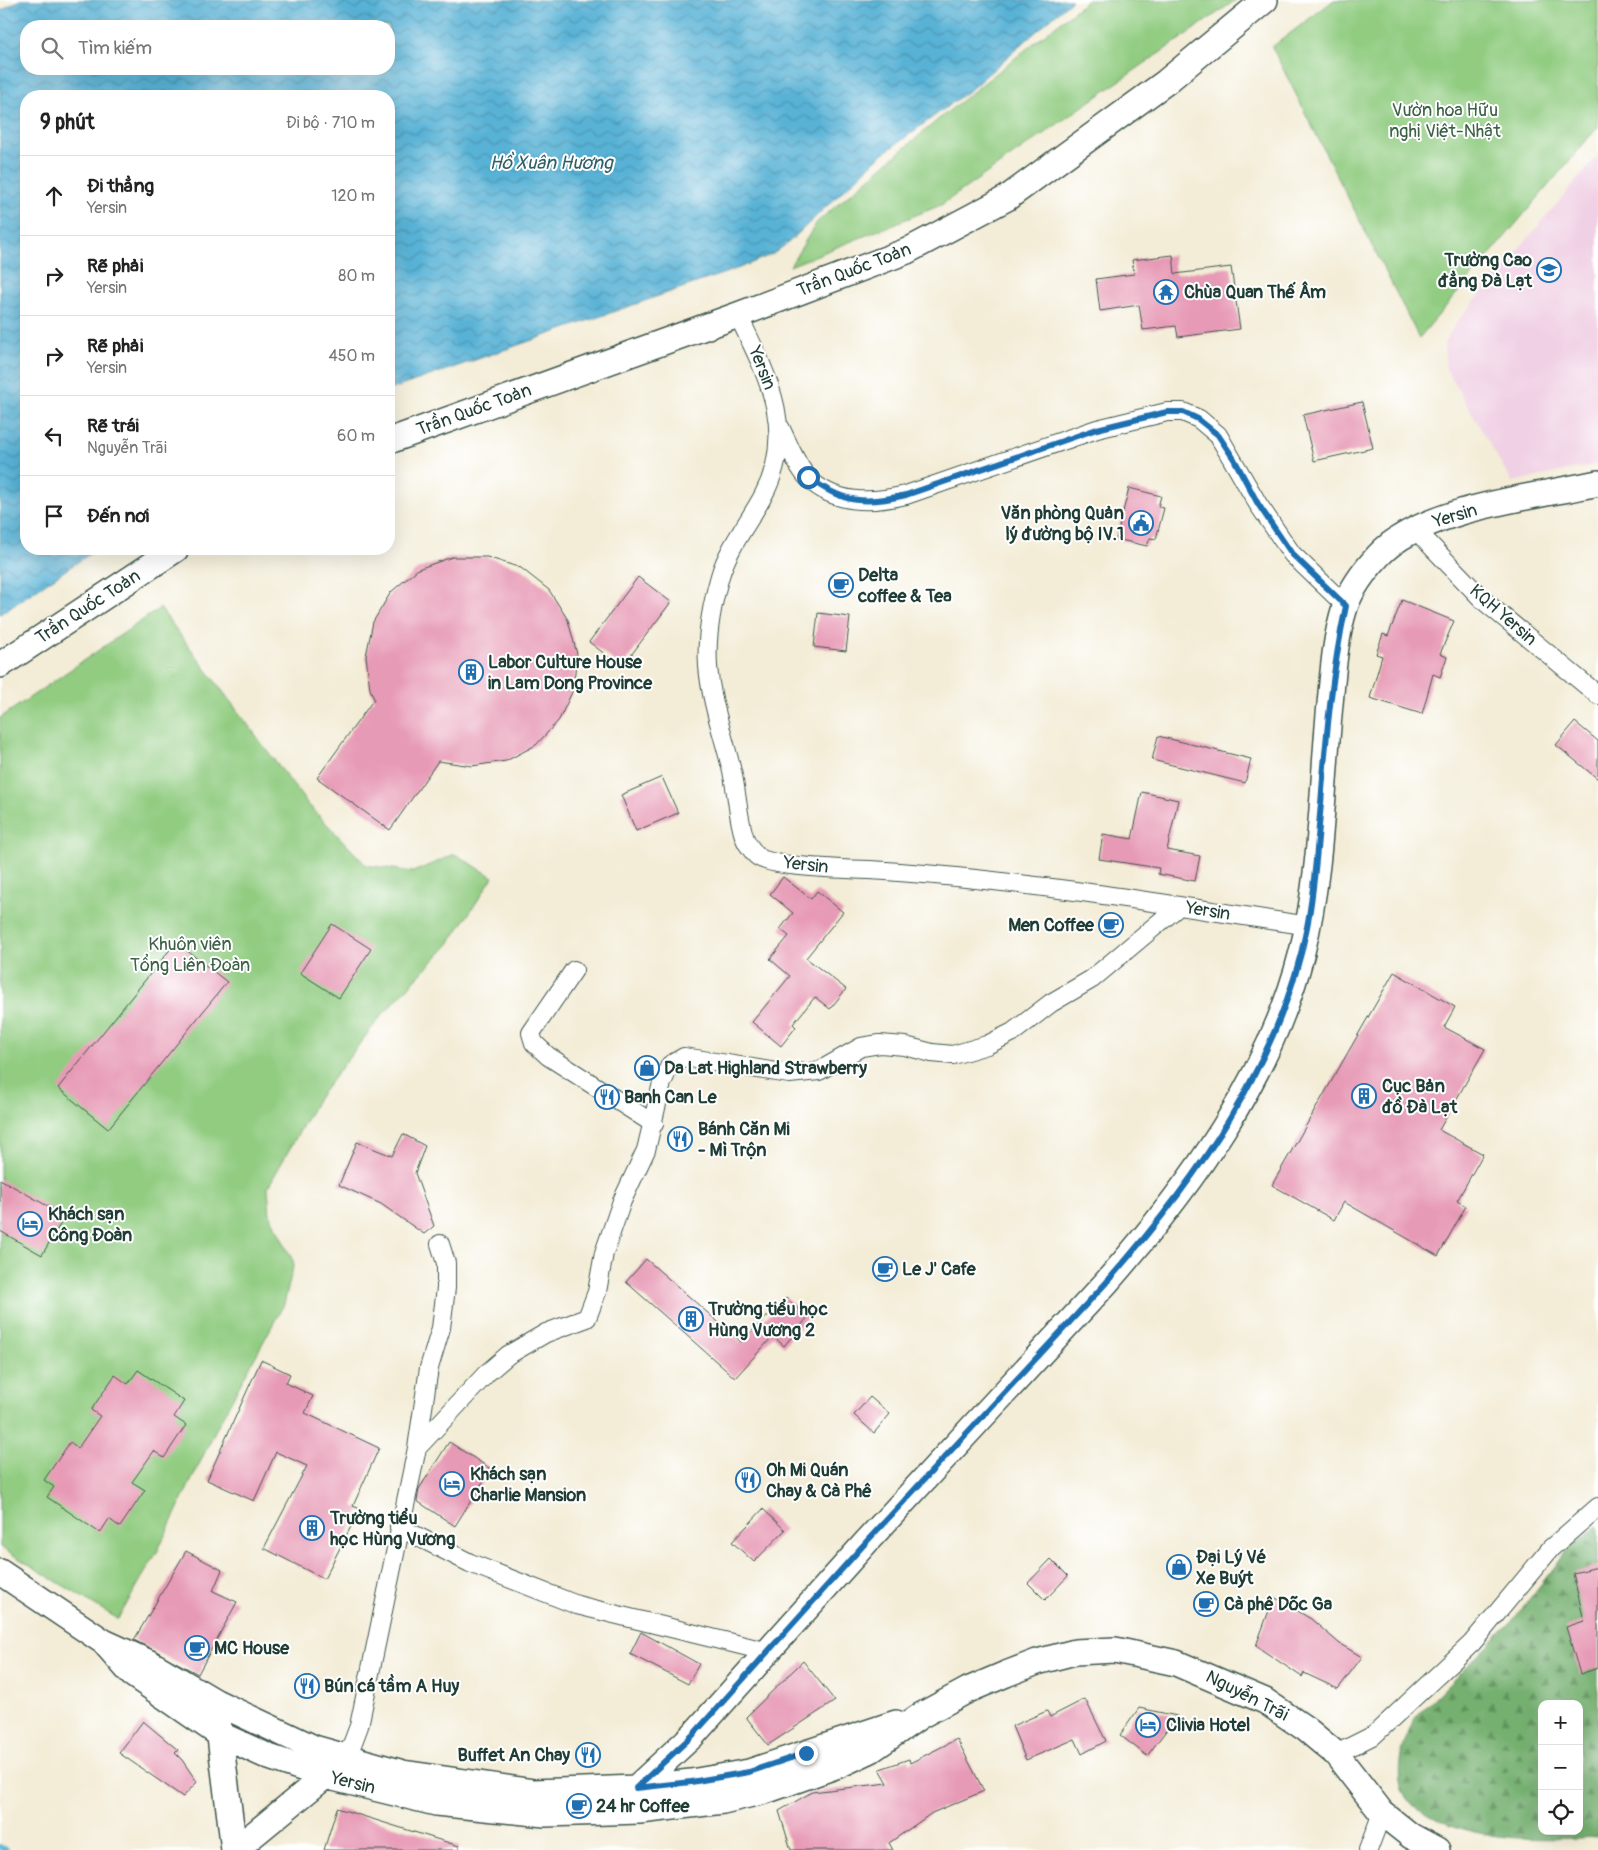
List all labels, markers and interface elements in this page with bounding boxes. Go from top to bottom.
search box [20,20,395,75]
icon: search [38,34,66,62]
text: Tìm kiếm [78,36,152,60]
park label: Vườn hoa Hữu nghị Việt-Nhật [1389,99,1502,143]
text: 9 phút [40,109,94,136]
text: Đi bộ · 710 m [286,113,375,133]
water label: Hồ Xuân Hương [489,151,614,175]
text: Đi thẳng [87,174,154,198]
icon: ahead [40,182,68,210]
text: 120 m [331,186,375,206]
text: Yersin [87,198,127,218]
street label: Trần Quốc Toản [793,237,914,302]
place label: Trường Cao đẳng Đà Lạt [1438,249,1533,293]
text: Rẽ phải [87,254,143,278]
school or university icon: Trường Cao đẳng Đà Lạt [1536,257,1562,283]
icon: right [40,262,68,290]
text: 80 m [338,266,375,286]
text: Yersin [87,278,127,298]
temple icon: Chùa Quan Thế Âm [1153,279,1179,305]
place label: Chùa Quan Thế Âm [1184,281,1326,304]
text: Rẽ phải [87,334,143,358]
icon: right [40,342,68,370]
street label: Yersin [743,342,781,393]
text: 450 m [328,346,375,366]
text: Yersin [87,358,127,378]
street label: Trần Quốc Toản [413,378,535,441]
text: Rẽ trái [87,414,139,438]
icon: left [40,422,68,450]
text: 60 m [337,426,375,446]
text: Nguyễn Trãi [87,438,167,458]
route start [797,466,820,489]
street label: Yersin [1429,498,1480,534]
icon: arrive [40,502,68,530]
place label: Văn phòng Quản lý đường bộ IV.1 [1000,502,1124,546]
text: Đến nơi [87,504,149,528]
public building icon: Văn phòng Quản lý đường bộ IV.1 [1128,510,1154,536]
street label: Trần Quốc Toản [31,564,145,649]
place label: Delta coffee & Tea [857,564,952,608]
cafe icon: Delta coffee & Tea [828,572,854,598]
street label: KQH Yersin [1464,579,1542,651]
place label: Labor Culture House in Lam Dong Province [488,651,653,695]
building icon: Labor Culture House in Lam Dong Province [458,659,484,685]
street label: Yersin [781,851,830,879]
street label: Yersin [1183,896,1232,926]
cafe icon: Men Coffee [1098,912,1124,938]
place label: Men Coffee [1008,914,1095,937]
park label: Khuôn viên Tổng Liên Đoàn [130,933,250,977]
shop icon: Da Lat Highland Strawberry [634,1055,660,1081]
place label: Da Lat Highland Strawberry [664,1057,867,1080]
place label: Cục Bản đồ Đà Lạt [1382,1075,1458,1119]
building icon: Cục Bản đồ Đà Lạt [1351,1083,1377,1109]
restaurant icon: Banh Can Le [594,1084,620,1110]
place label: Banh Can Le [624,1086,718,1109]
place label: Bánh Căn Mi - Mì Trộn [698,1118,790,1162]
restaurant icon: Bánh Căn Mi - Mì Trộn [667,1126,693,1152]
place label: Khách sạn Công Đoàn [48,1203,132,1247]
hotel icon: Khách sạn Công Đoàn [17,1211,43,1237]
cafe icon: Le J' Cafe [872,1256,898,1282]
place label: Le J' Cafe [902,1258,977,1281]
place label: Trường tiểu học Hùng Vương 2 [707,1298,828,1342]
building icon: Trường tiểu học Hùng Vương 2 [678,1306,704,1332]
place label: Oh Mi Quán Chay & Cà Phê [766,1459,872,1503]
place label: Khách sạn Charlie Mansion [470,1463,586,1507]
restaurant icon: Oh Mi Quán Chay & Cà Phê [735,1467,761,1493]
hotel icon: Khách sạn Charlie Mansion [439,1471,465,1497]
place label: Trường tiểu học Hùng Vương [329,1507,455,1551]
building icon: Trường tiểu học Hùng Vương [299,1515,325,1541]
place label: Đại Lý Vé Xe Buýt [1196,1546,1267,1590]
shop icon: Đại Lý Vé Xe Buýt [1166,1554,1192,1580]
cafe icon: Cà phê Dõc Ga [1193,1591,1219,1617]
place label: Cà phê Dõc Ga [1224,1593,1333,1616]
cafe icon: MC House [184,1635,210,1661]
place label: MC House [214,1637,290,1660]
street label: Nguyễn Trãi [1202,1665,1292,1727]
restaurant icon: Bún cá tầm A Huy [294,1673,320,1699]
place label: Bún cá tầm A Huy [324,1673,460,1698]
map controls [1538,1700,1583,1835]
button: + [1538,1700,1583,1745]
hotel icon: Clivia Hotel [1135,1712,1161,1738]
place label: Clivia Hotel [1166,1714,1250,1737]
restaurant icon: Buffet An Chay [575,1742,601,1768]
route end [795,1742,818,1765]
place label: Buffet An Chay [458,1744,570,1767]
button: − [1538,1745,1583,1790]
street label: Yersin [327,1766,378,1800]
button: locate [1538,1790,1583,1835]
cafe icon: 24 hr Coffee [566,1793,592,1819]
place label: 24 hr Coffee [596,1795,691,1818]

